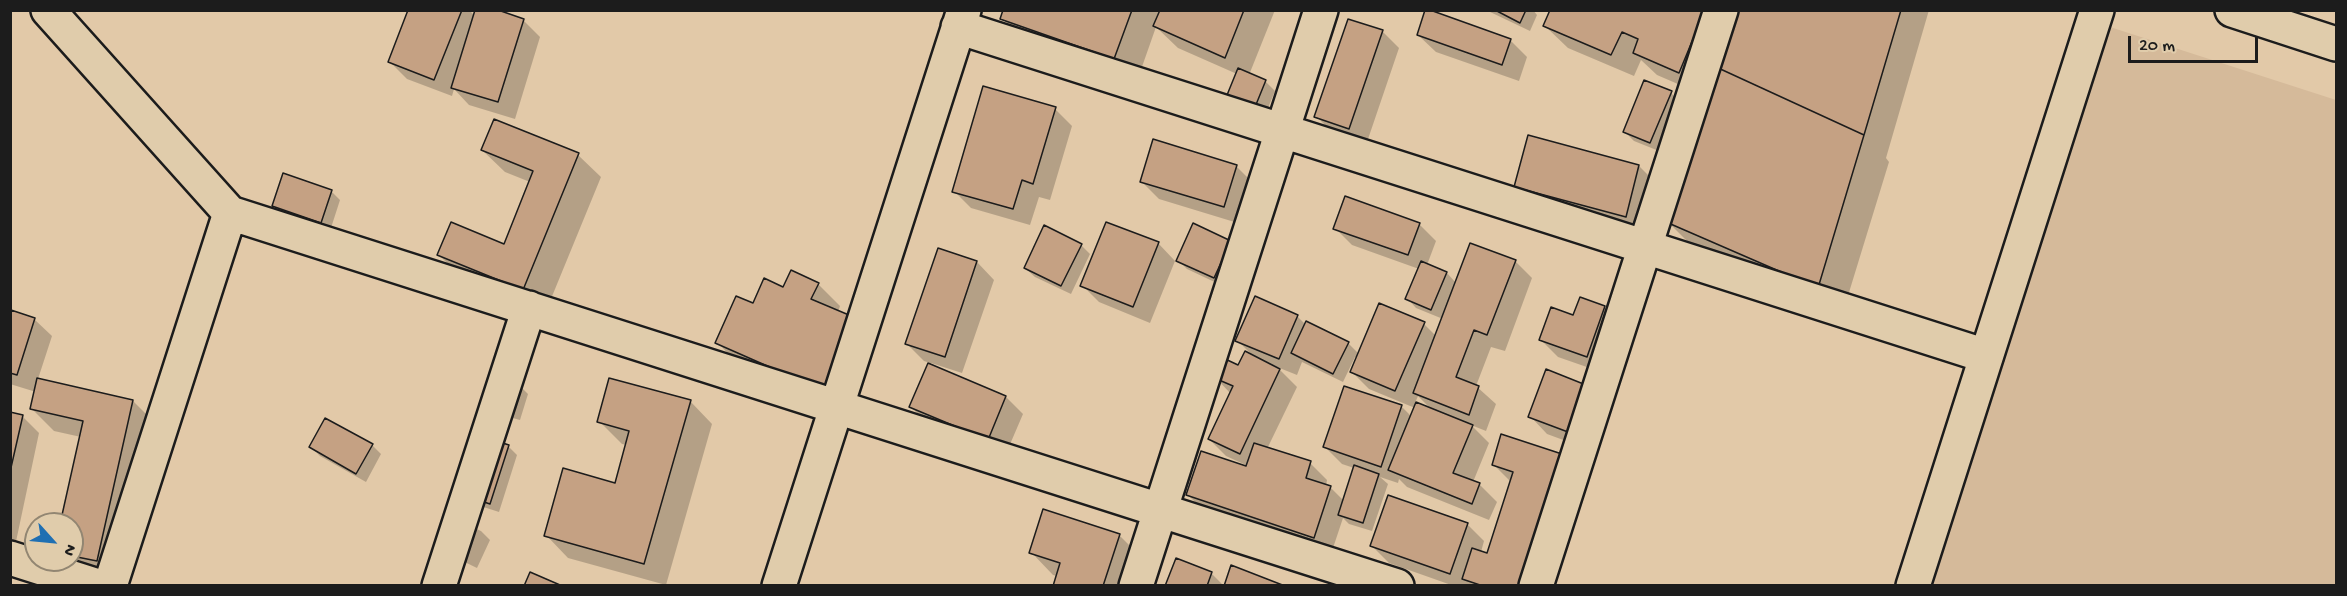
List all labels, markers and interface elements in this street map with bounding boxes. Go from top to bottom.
scale bar [2131,24,2262,62]
text: 20 m [2139,36,2175,57]
north arrow [24,512,84,572]
text: N [58,541,80,558]

